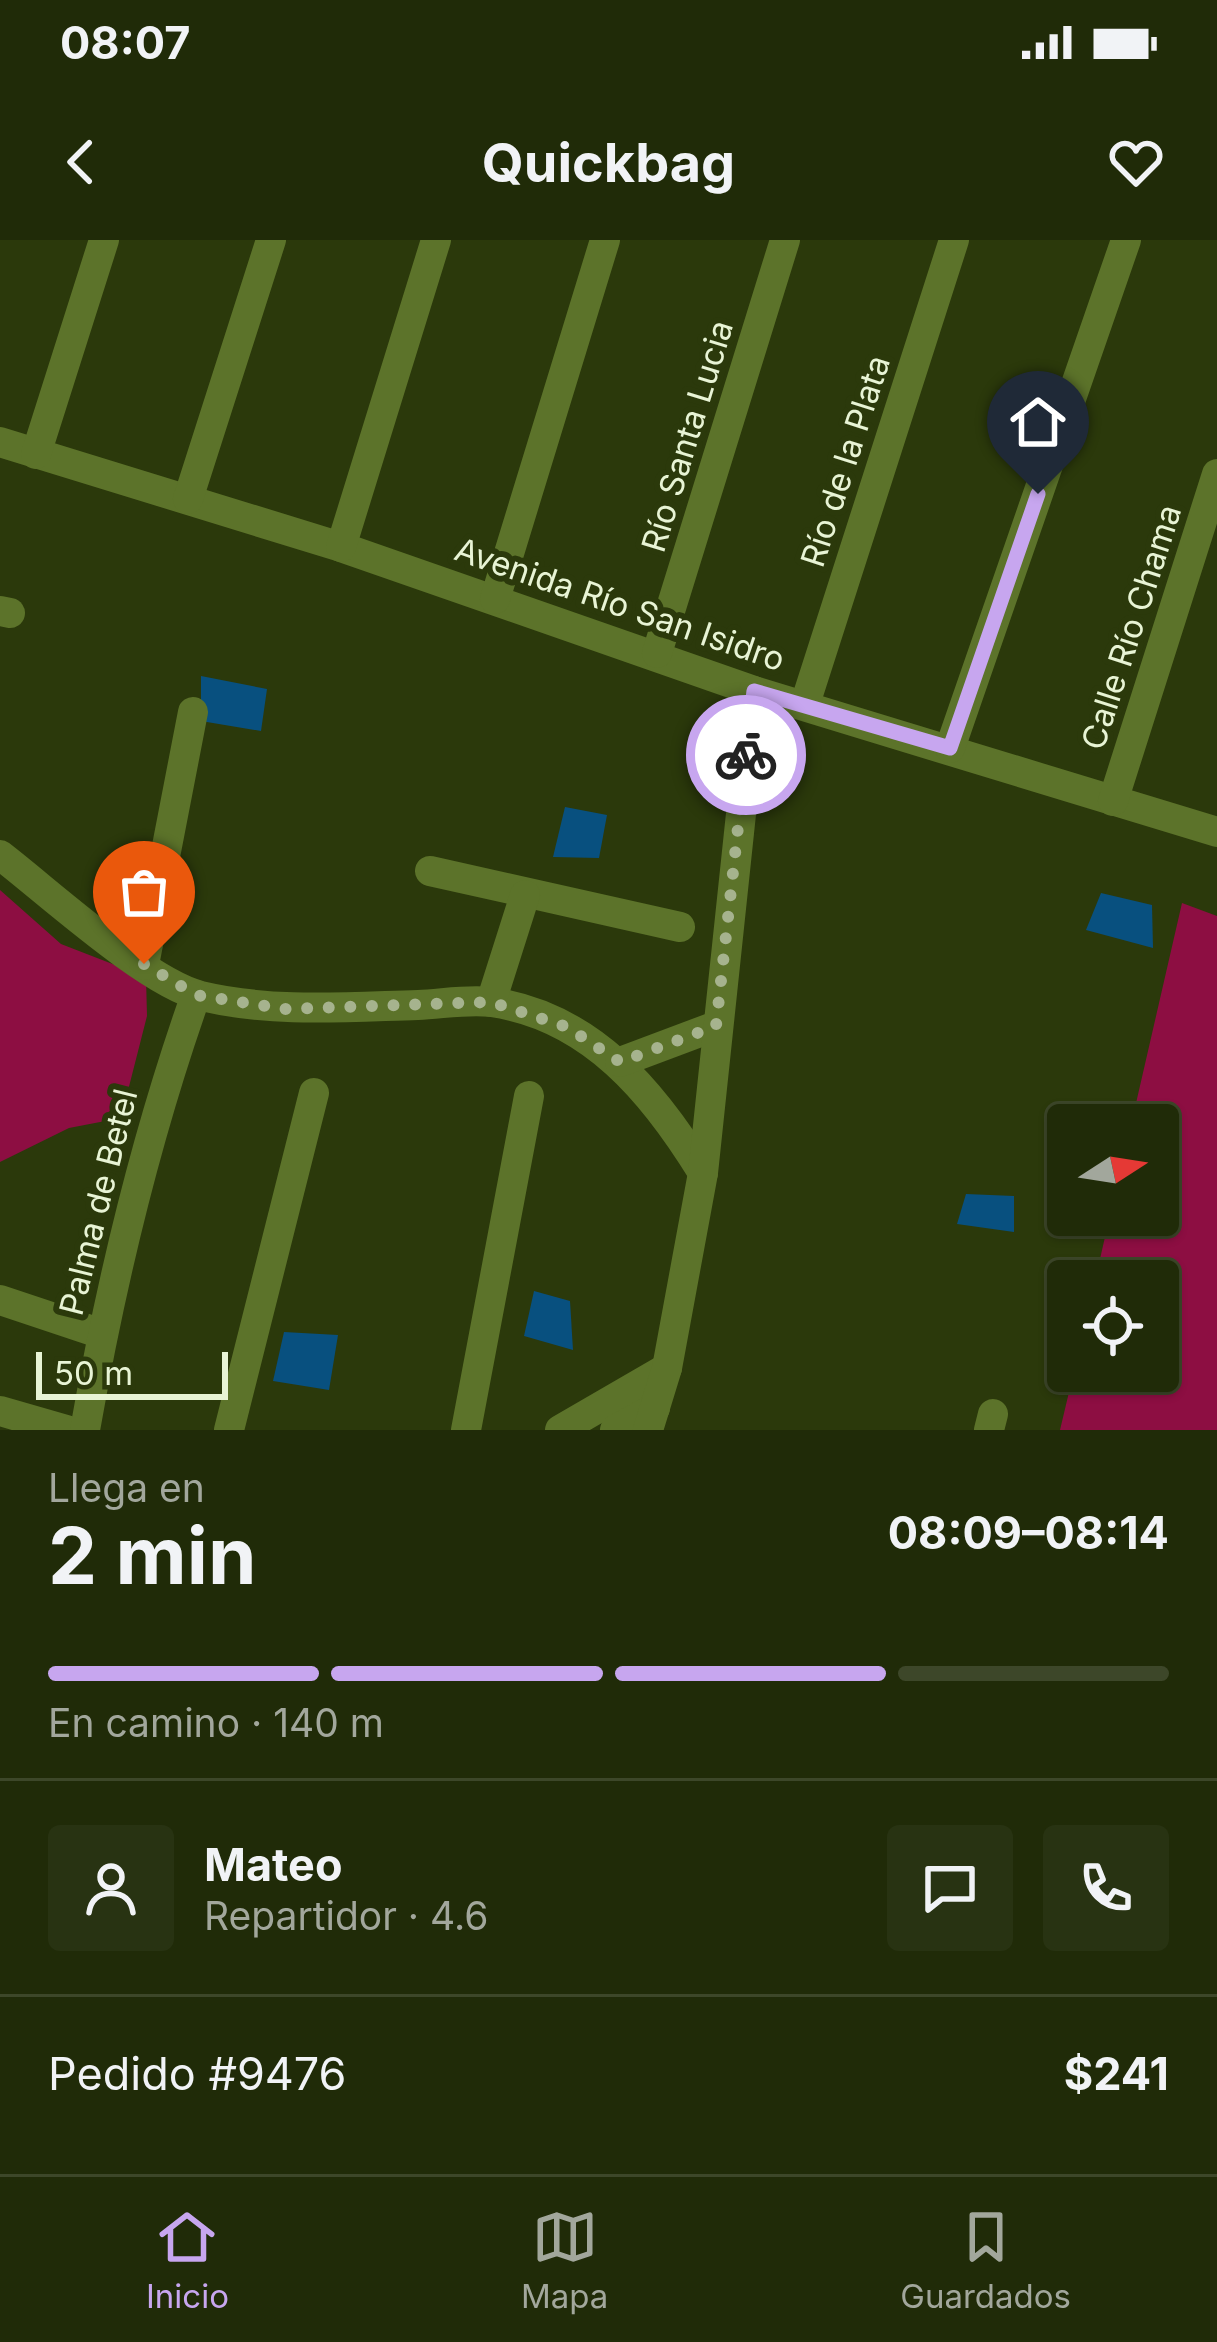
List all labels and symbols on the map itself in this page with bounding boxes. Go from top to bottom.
street label: Río Santa Lucia [633,315,741,557]
street label: Río de la Plata [792,350,898,572]
pin [987,371,1089,494]
street label: Calle Río Chama [1073,500,1189,754]
street label: Avenida Río San Isidro [450,529,790,679]
courier [686,695,806,815]
pin [93,841,195,964]
street label: Palma de Betel [51,1085,145,1319]
north arrow [1047,1104,1179,1236]
scale bar [36,1346,228,1399]

